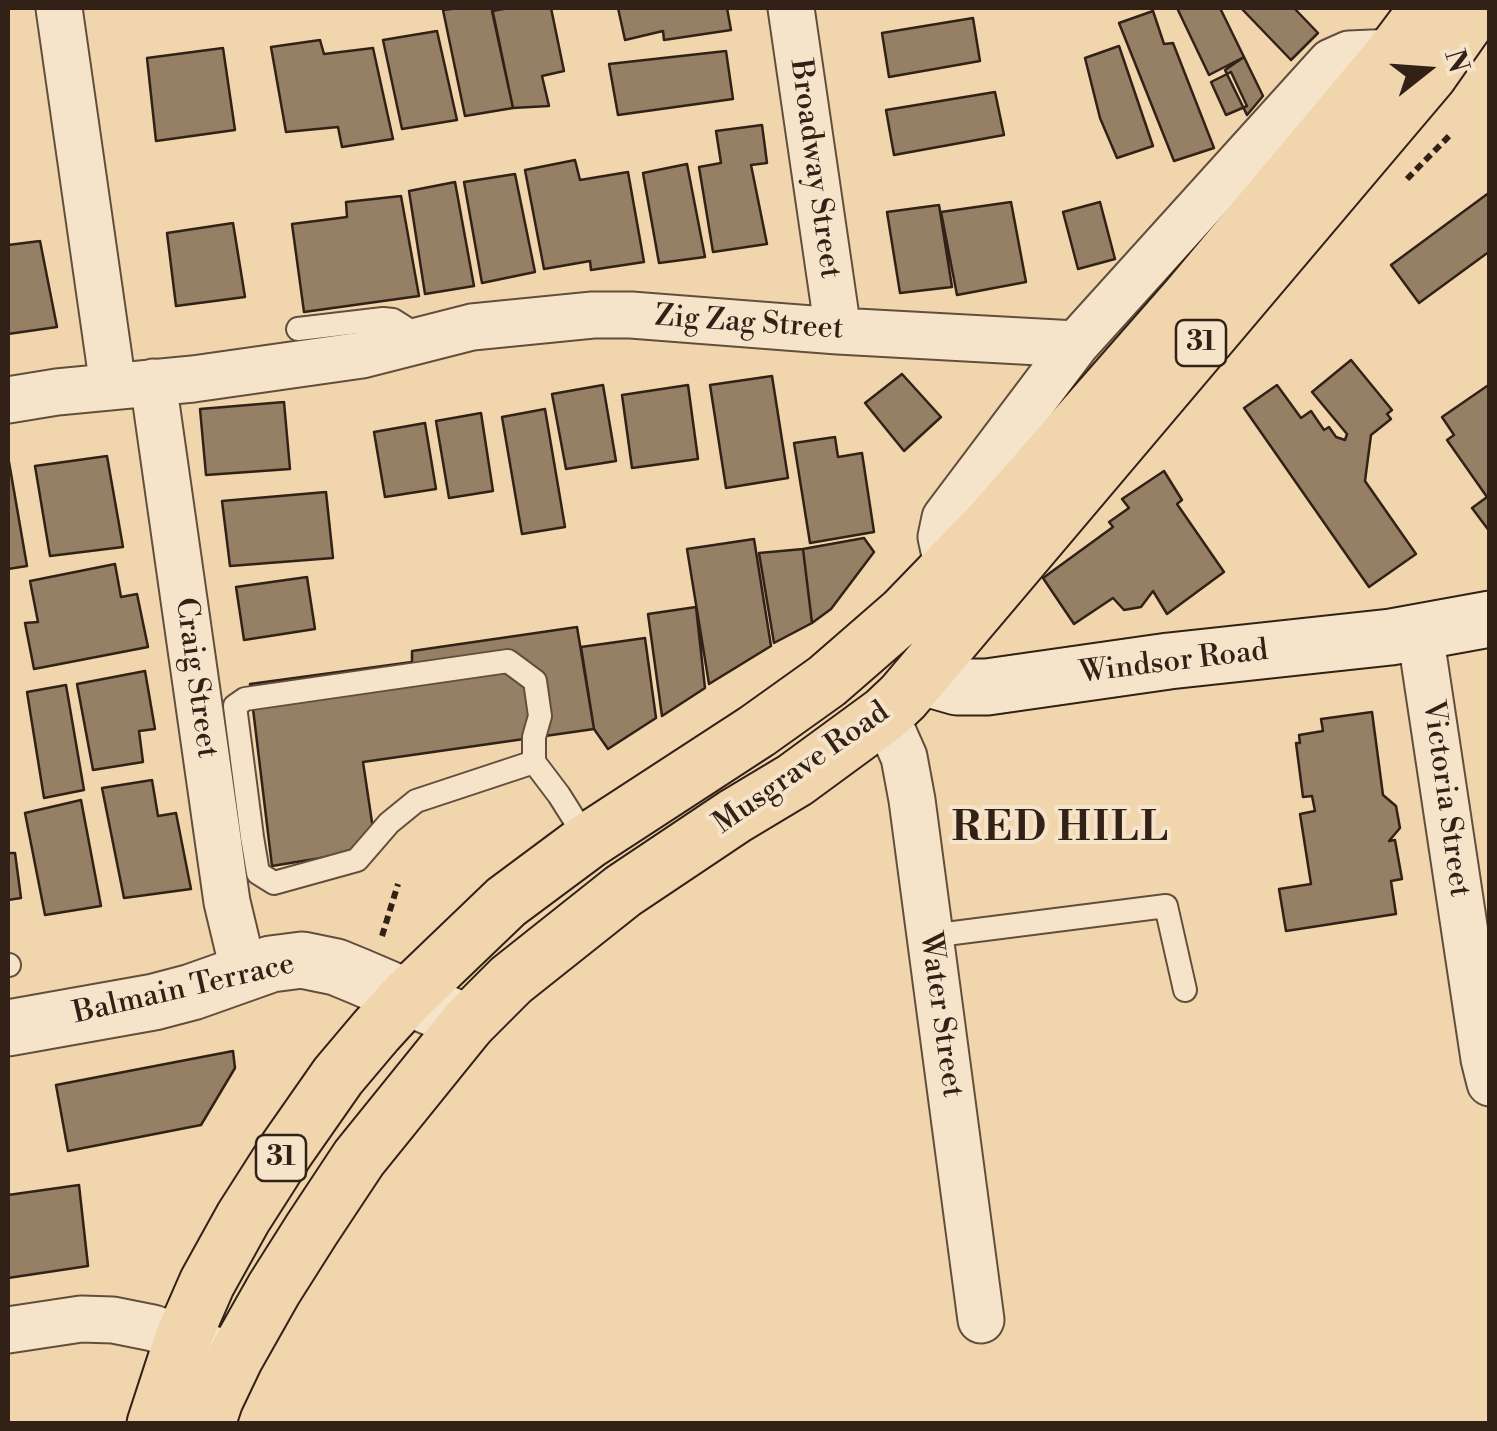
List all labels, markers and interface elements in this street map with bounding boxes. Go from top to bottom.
north arrow [1377,20,1477,120]
text: N [1436,45,1476,77]
street label: Broadway Street [781,57,847,281]
street label: Zig Zag Street [653,299,845,349]
road number: 31 [1176,320,1226,366]
street label: Craig Street [166,595,224,761]
street label: Windsor Road [1078,634,1270,692]
street label: Musgrave Road [707,695,897,843]
street label: Victoria Street [1413,698,1477,900]
district label: RED HILL [952,806,1170,854]
street label: Water Street [911,930,969,1100]
street label: Balmain Terrace [70,947,298,1033]
road number: 31 [256,1135,306,1181]

